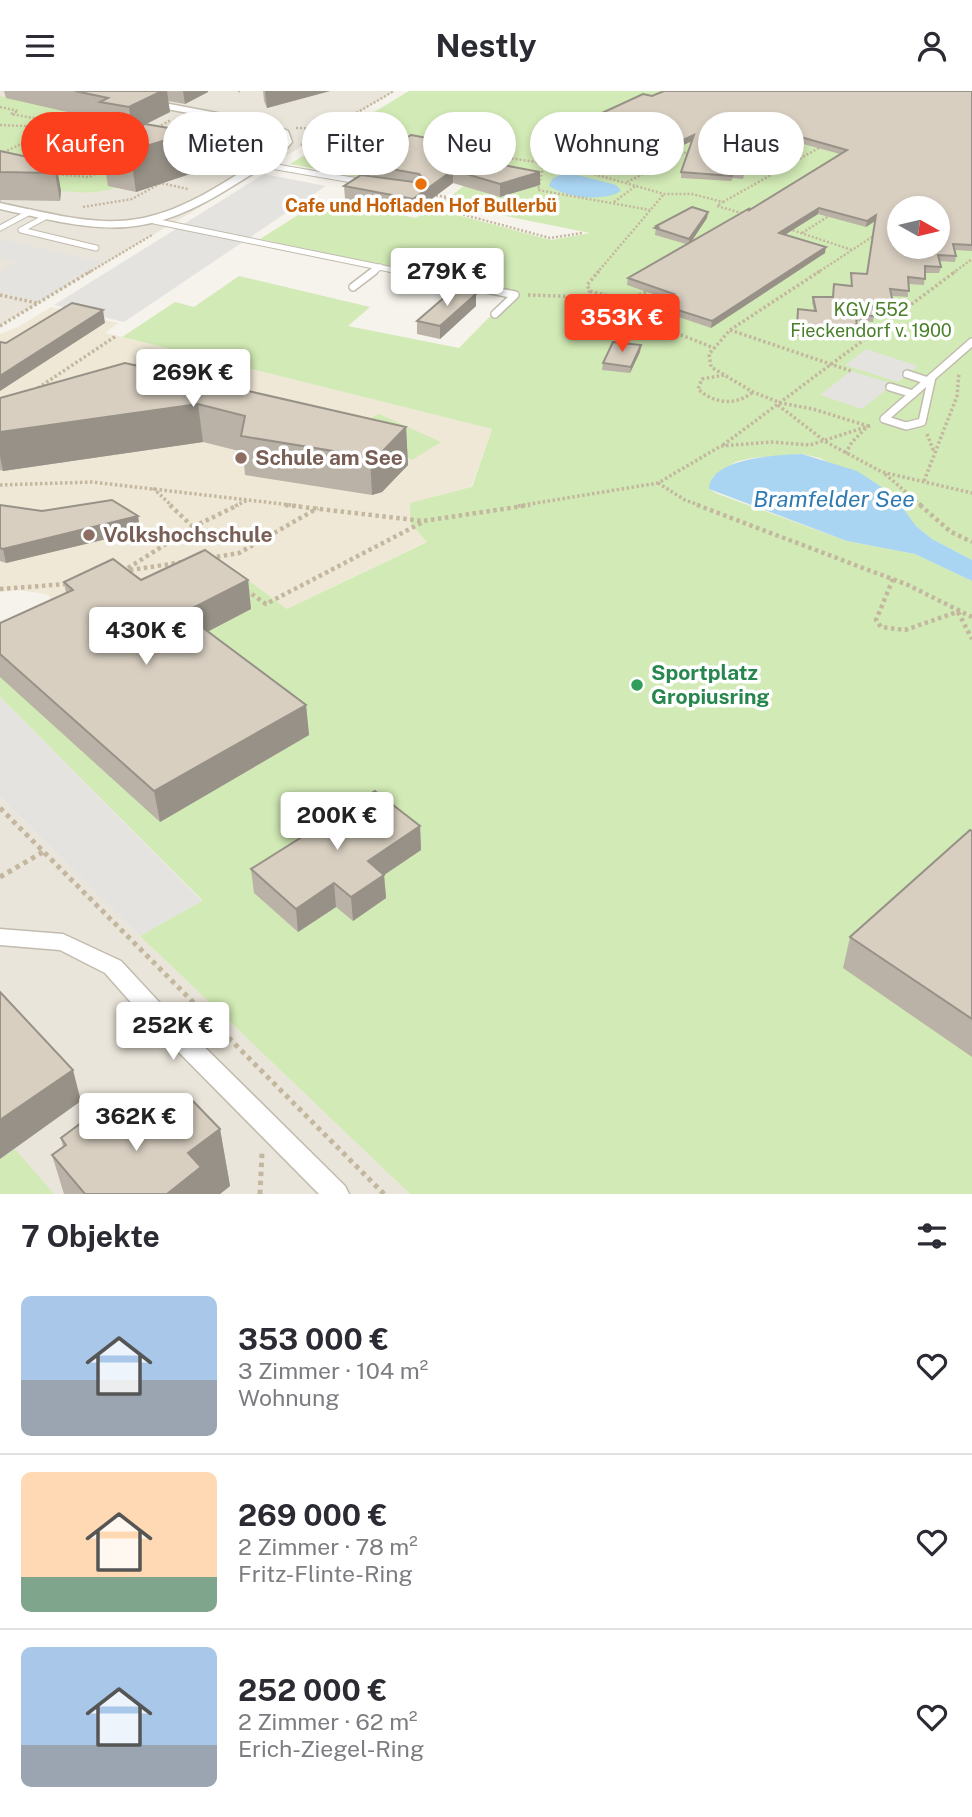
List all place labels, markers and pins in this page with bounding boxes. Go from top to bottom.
marker: Cafe und Hofladen Hof Bullerbü [413,176,429,192]
place label: Cafe und Hofladen Hof Bullerbü [285,195,557,216]
pin: 279K € [390,249,504,308]
pin: 353K € [565,295,679,354]
pin: 269K € [136,349,250,409]
place label: Schule am See [255,445,403,470]
marker: Schule am See [233,450,249,466]
place label: Volkshochschule [103,522,273,547]
marker: Volkshochschule [81,527,97,543]
pin: 430K € [89,607,203,667]
place label: Sportplatz Gropiusring [651,660,770,709]
marker: Sportplatz Gropiusring [629,677,645,693]
pin: 200K € [280,793,394,852]
pin: 252K € [116,1003,230,1062]
pin: 362K € [79,1093,193,1153]

